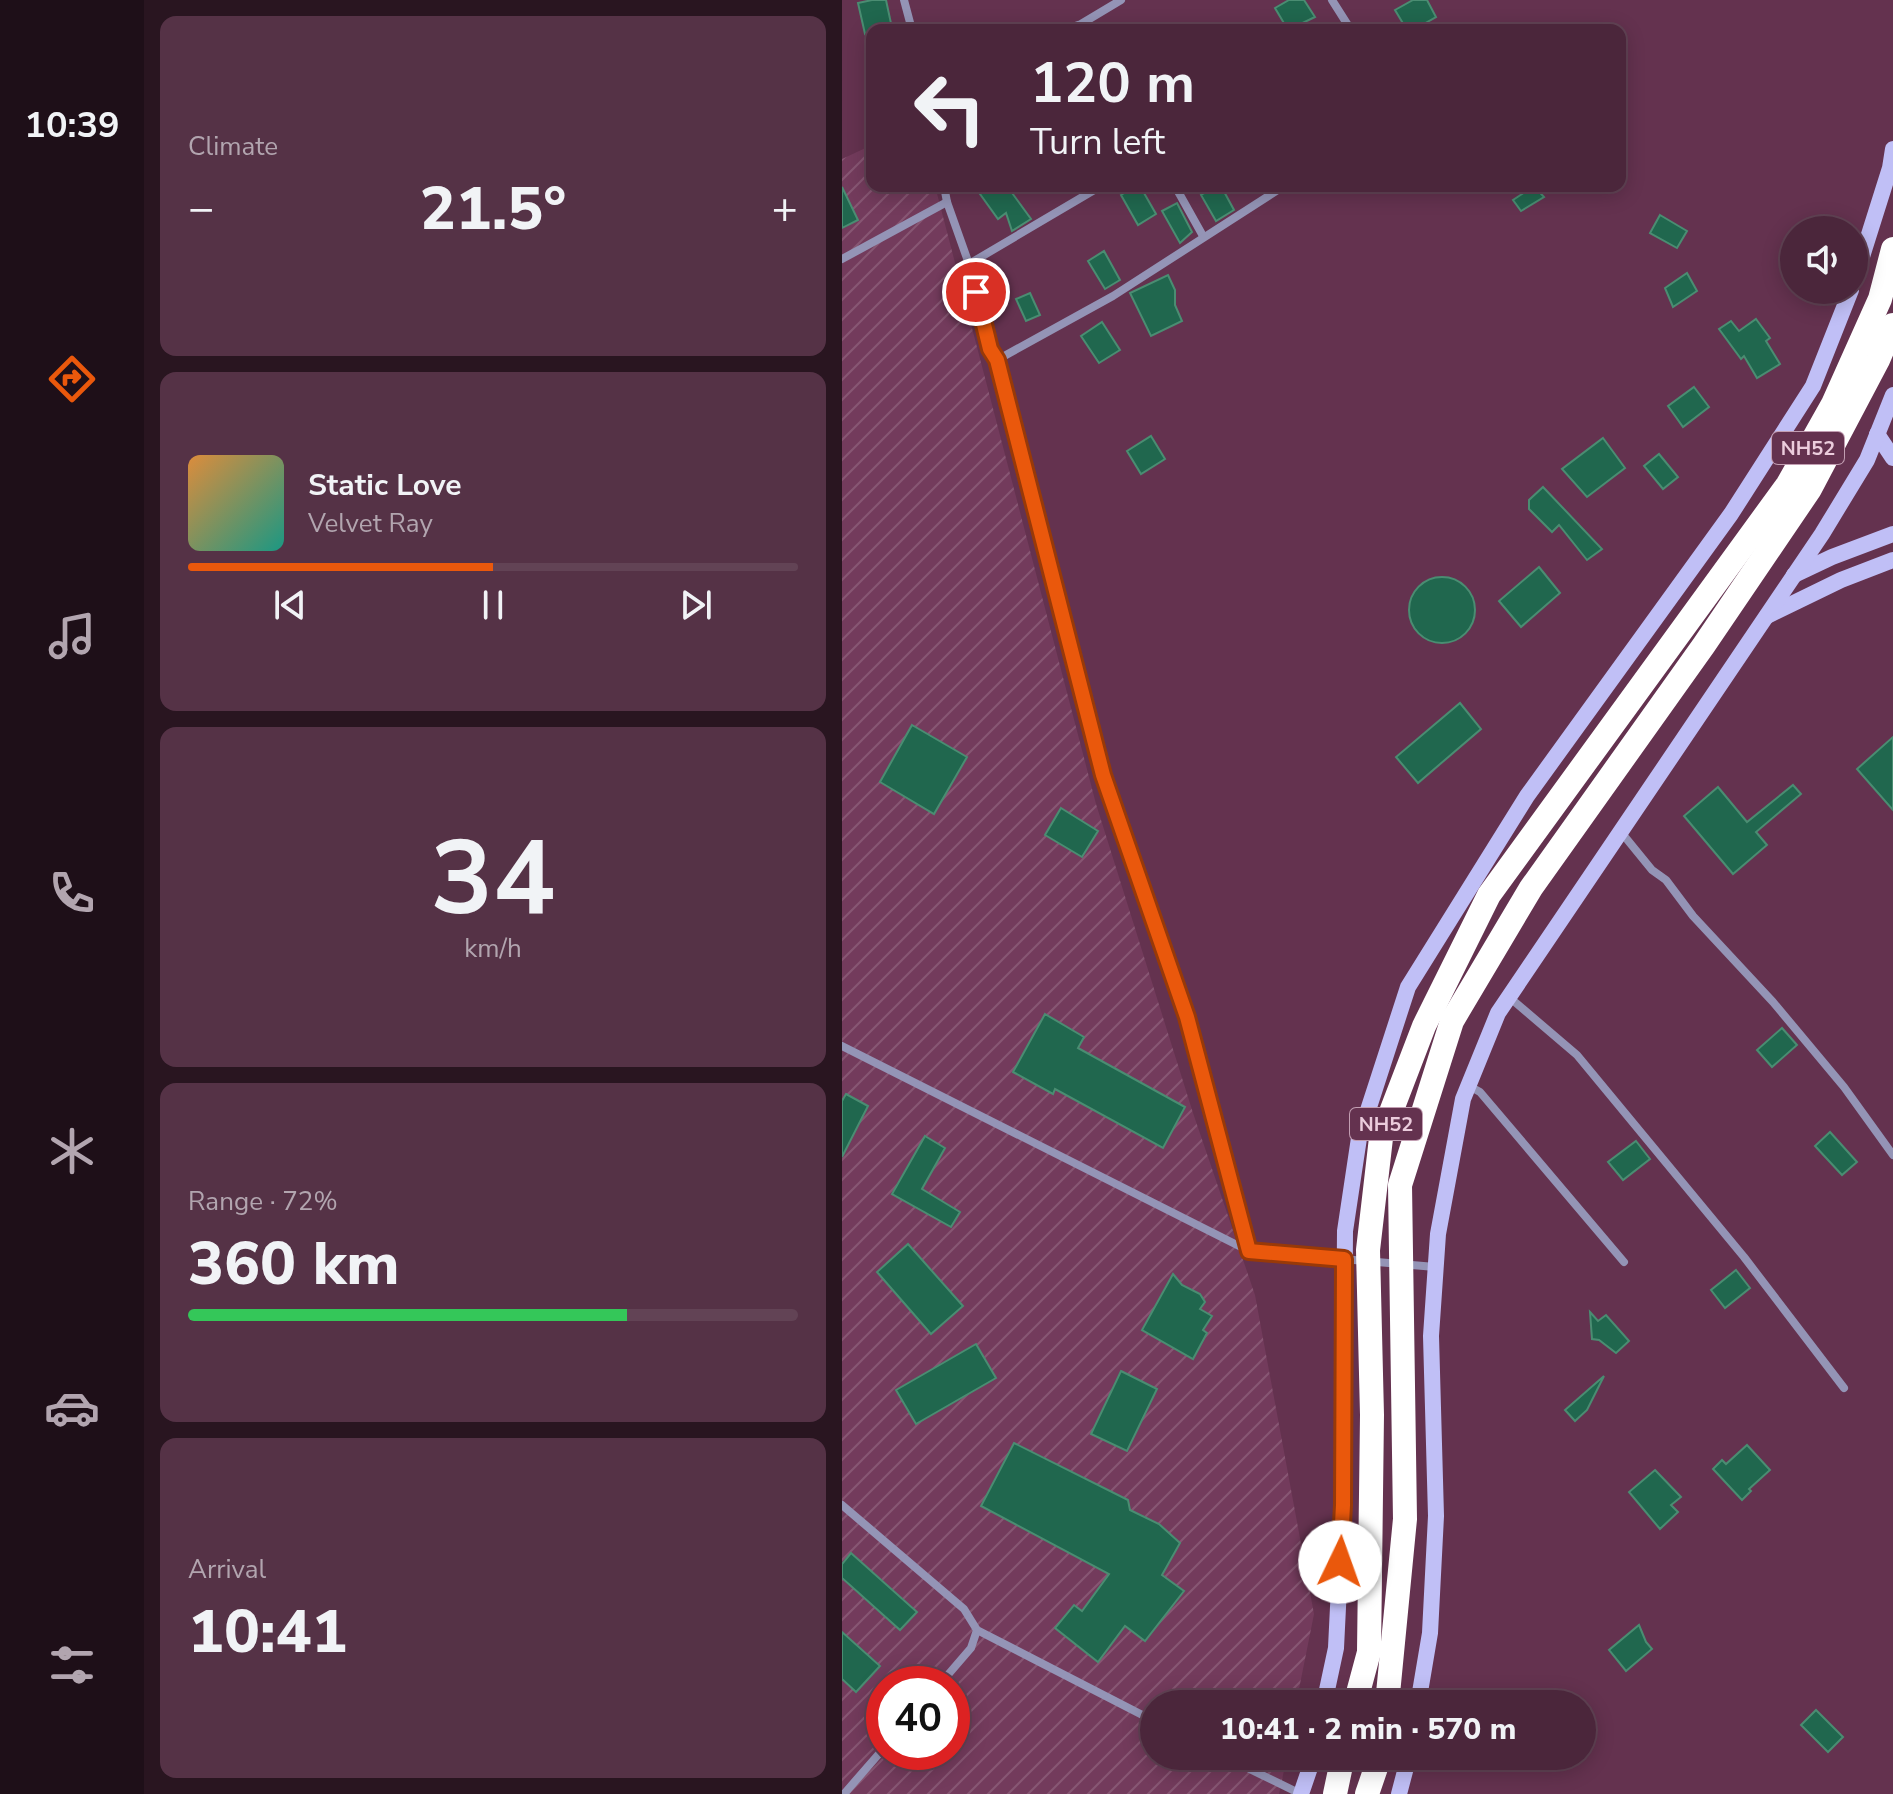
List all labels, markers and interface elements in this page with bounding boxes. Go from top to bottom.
text: 120 m [1030,45,1195,122]
icon: left [898,56,1002,160]
text: 10:39 [24,101,120,150]
text: Turn left [1030,118,1165,167]
text: Climate [188,129,278,164]
text: 21.5° [420,168,566,250]
text: − [188,179,214,239]
text: + [772,179,798,239]
map controls [1780,216,1868,304]
button: sound [1780,216,1868,304]
pin [942,258,1010,326]
icon: arrive [954,270,998,314]
icon: directions [44,351,100,407]
road number: NH52 [1772,432,1844,464]
text: Static Love [308,465,462,506]
text: Velvet Ray [308,506,433,541]
icon: previous [268,583,312,627]
icon: pause [471,583,515,627]
icon: next [674,583,718,627]
icon: music [44,608,100,664]
text: 34 [431,808,555,950]
icon: phone [44,865,100,921]
text: km/h [464,931,522,966]
road number: NH52 [1350,1108,1422,1140]
icon: climate [44,1123,100,1179]
text: Range · 72% [188,1184,338,1219]
text: 360 km [188,1223,400,1305]
icon: car [44,1380,100,1436]
position arrow [1298,1520,1382,1604]
text: Arrival [188,1552,266,1587]
text: 10:41 [188,1591,348,1673]
icon: filters [44,1637,100,1693]
speed limit sign: 40 [866,1666,970,1770]
text: 10:41 · 2 min · 570 m [1220,1709,1516,1750]

